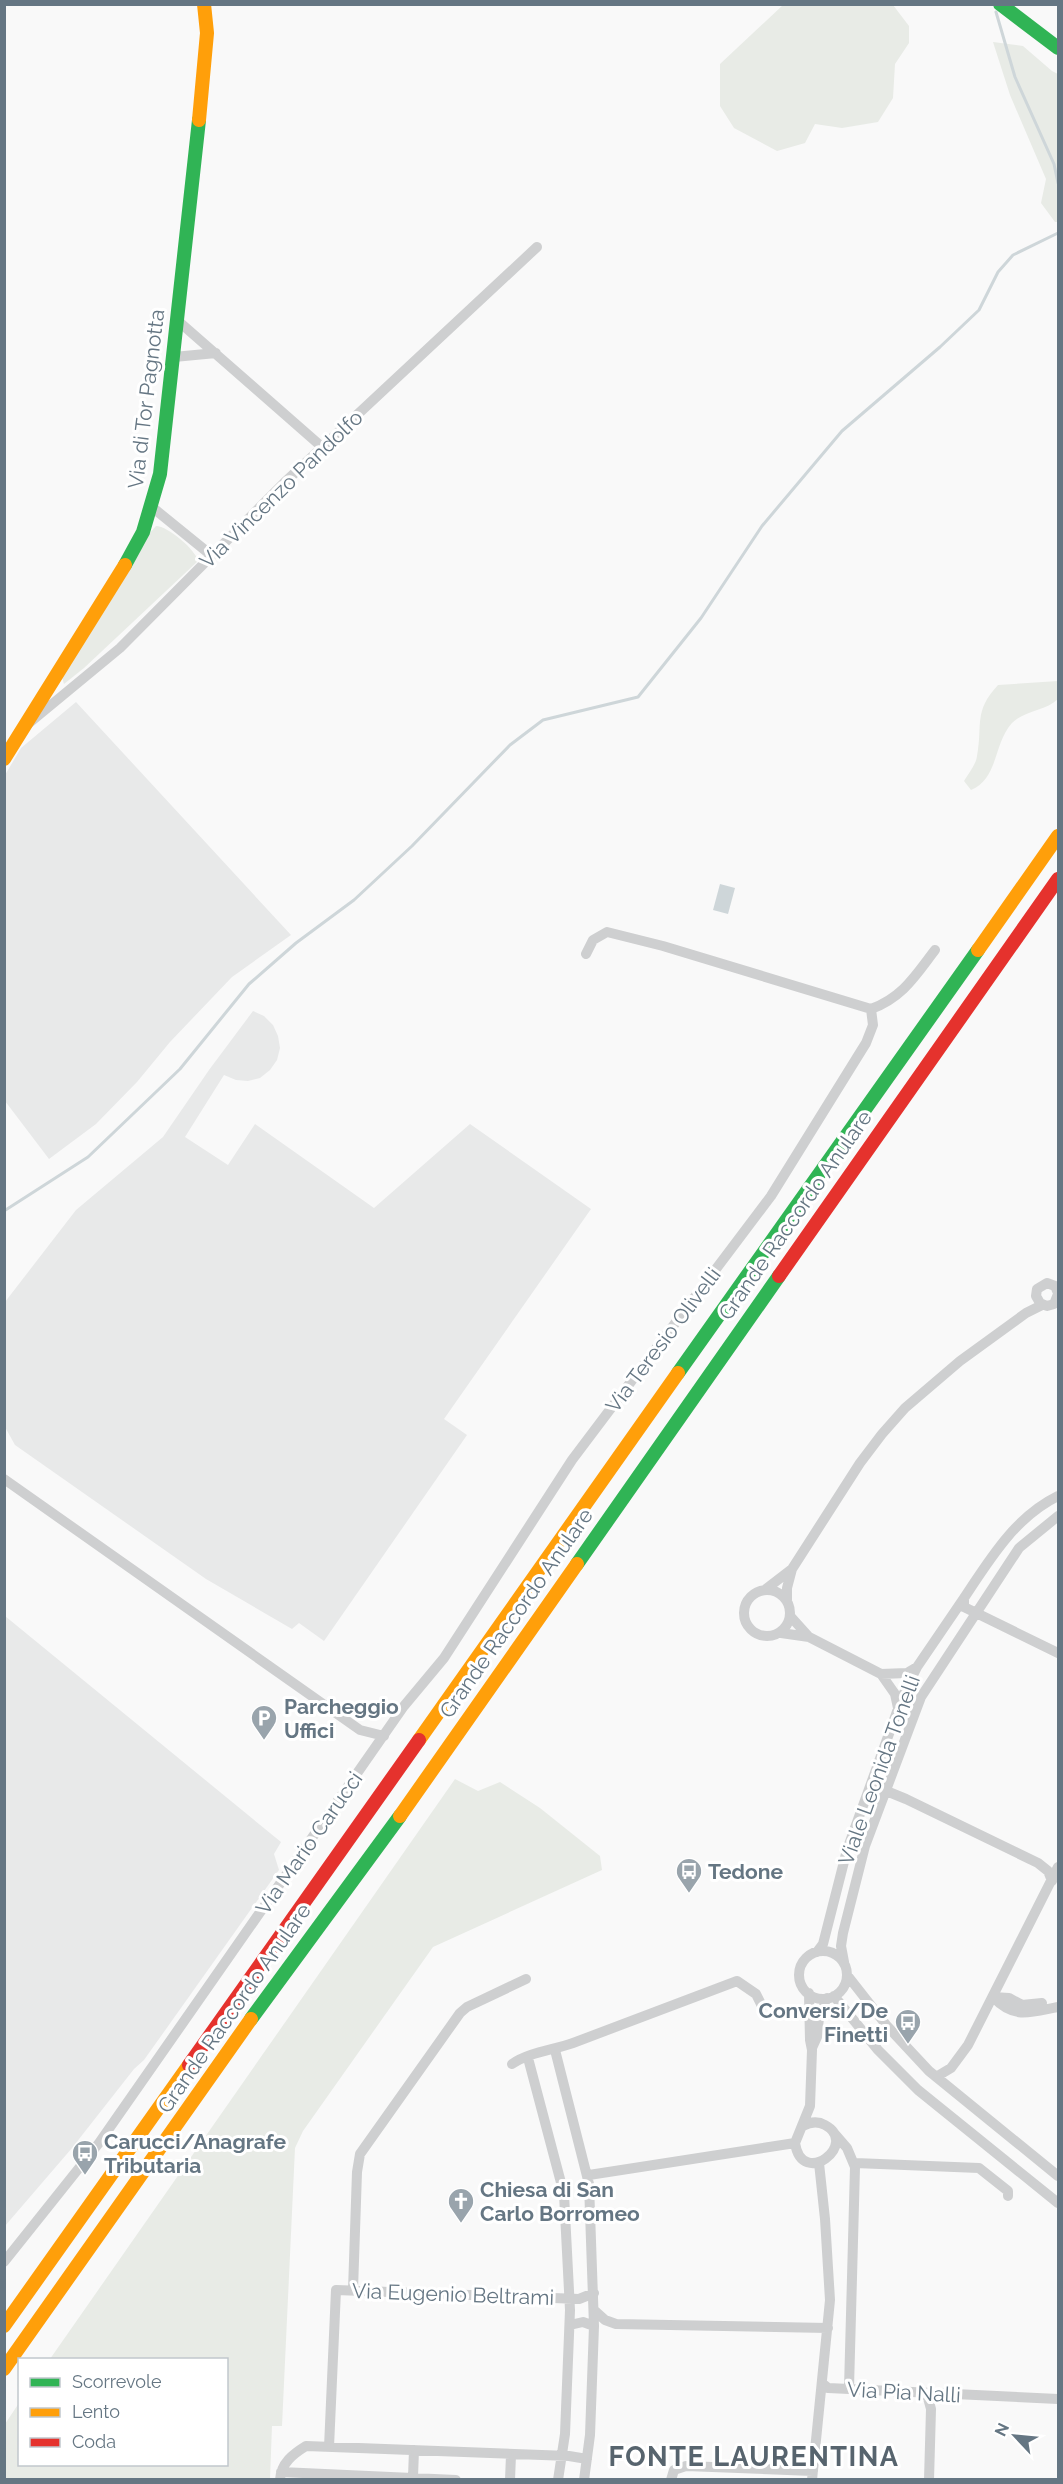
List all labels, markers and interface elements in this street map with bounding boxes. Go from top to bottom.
street label: Via di Tor Pagnotta [123,308,169,490]
street label: Via Vincenzo Pandolfo [194,405,368,573]
street label: Grande Raccordo Anulare [713,1105,877,1325]
street label: Via Teresio Olivelli [600,1263,726,1417]
street label: Grande Raccordo Anulare [434,1503,598,1723]
street label: Viale Leonida Tonelli [833,1672,925,1868]
place label: Parcheggio Uffici [284,1694,399,1743]
parking icon: Parcheggio Uffici [249,1703,279,1741]
street label: Via Mario Carucci [250,1767,368,1919]
bus stop icon: Tedone [674,1856,704,1894]
place label: Tedone [708,1859,783,1884]
street label: Grande Raccordo Anulare [152,1898,316,2118]
place label: Conversi/De Finetti [759,1998,888,2047]
bus stop icon: Conversi/De Finetti [893,2007,923,2045]
place label: Carucci/Anagrafe Tributaria [104,2129,286,2178]
bus stop icon: Carucci/Anagrafe Tributaria [70,2138,100,2176]
place label: Chiesa di San Carlo Borromeo [480,2177,640,2226]
church icon: Chiesa di San Carlo Borromeo [446,2186,476,2224]
street label: Via Eugenio Beltrami [351,2278,555,2310]
legend [18,2358,228,2466]
text: Scorrevole [72,2371,162,2392]
street label: Via Pia Nalli [847,2377,961,2407]
text: Lento [72,2401,120,2422]
north arrow [985,2406,1045,2466]
text: N [991,2420,1013,2439]
text: Coda [72,2431,116,2452]
district label: FONTE LAURENTINA [609,2441,900,2472]

